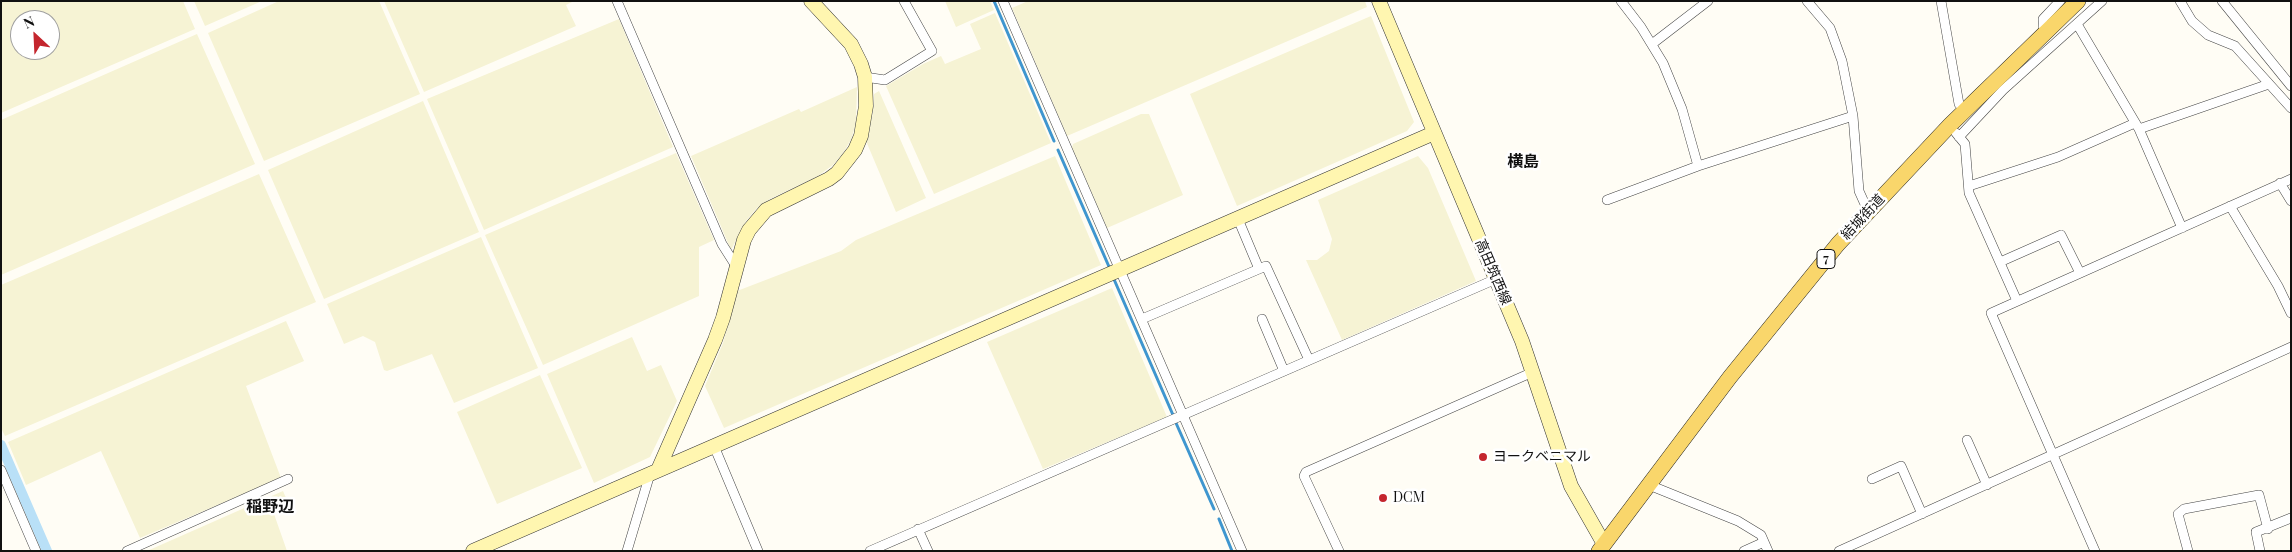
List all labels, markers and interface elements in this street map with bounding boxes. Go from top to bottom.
north arrow [10,10,60,60]
text: N [20,11,37,33]
district label: 横島 [1507,152,1539,172]
street label: 結城街道 [1838,191,1888,243]
street label: 高田筑西線 [1472,237,1514,307]
road number: 7 [1817,250,1835,268]
place label: ヨークベニマル [1493,449,1591,465]
marker: ヨークベニマル [1477,451,1489,463]
place label: DCM [1393,490,1425,506]
marker: DCM [1377,492,1389,504]
district label: 稲野辺 [246,497,294,517]

